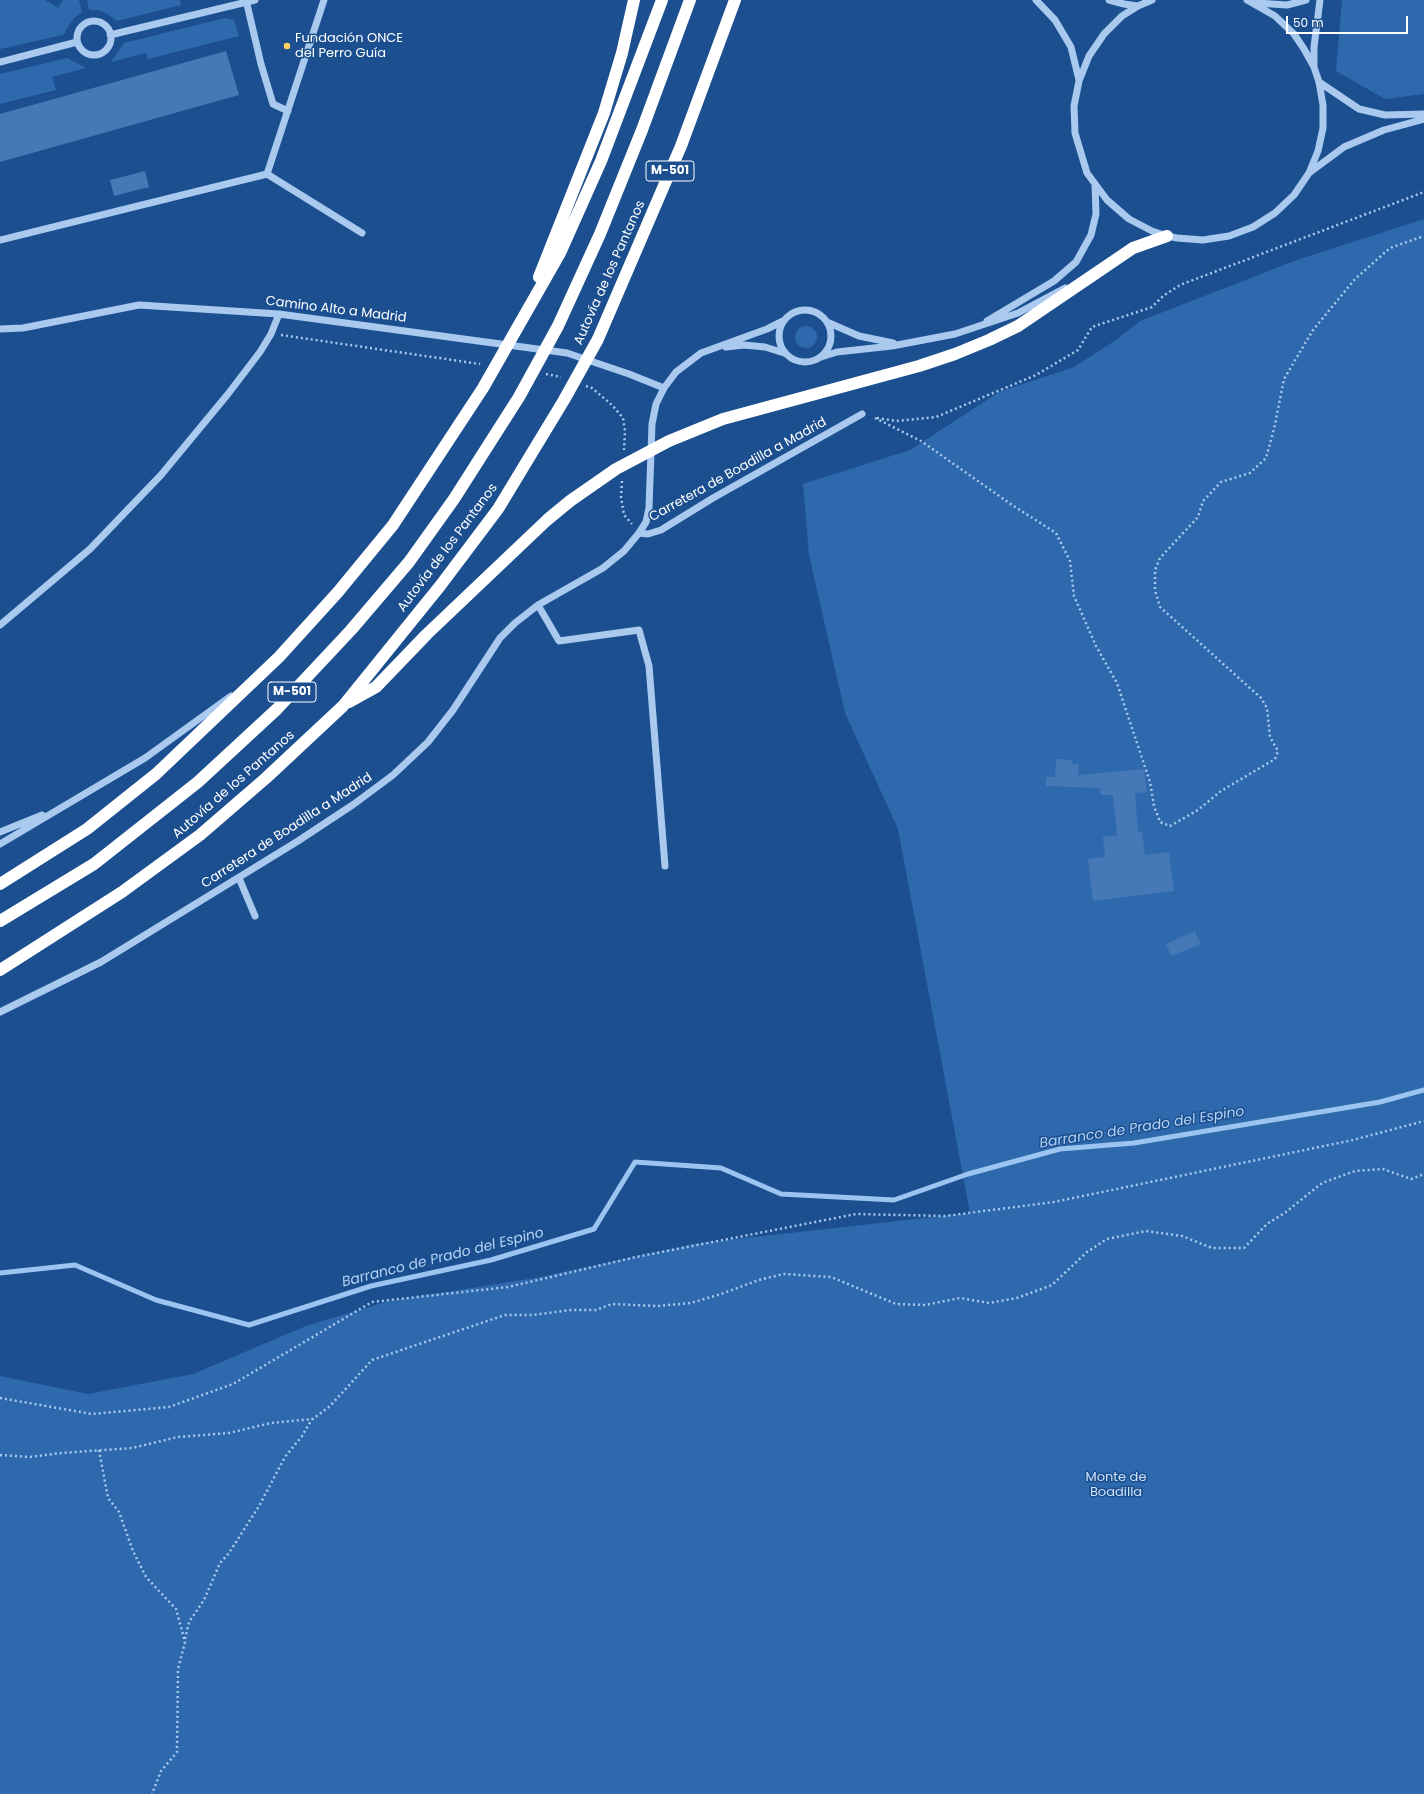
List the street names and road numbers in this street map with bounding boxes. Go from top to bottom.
road number: M-501 [646,161,694,181]
street label: Autovía de los Pantanos [571,198,649,348]
street label: Camino Alto a Madrid [265,294,407,326]
street label: Carretera de Boadilla a Madrid [647,415,829,525]
street label: Autovía de los Pantanos [395,481,501,615]
road number: M-501 [268,682,316,702]
street label: Autovía de los Pantanos [170,728,298,842]
street label: Carretera de Boadilla a Madrid [199,770,375,892]

